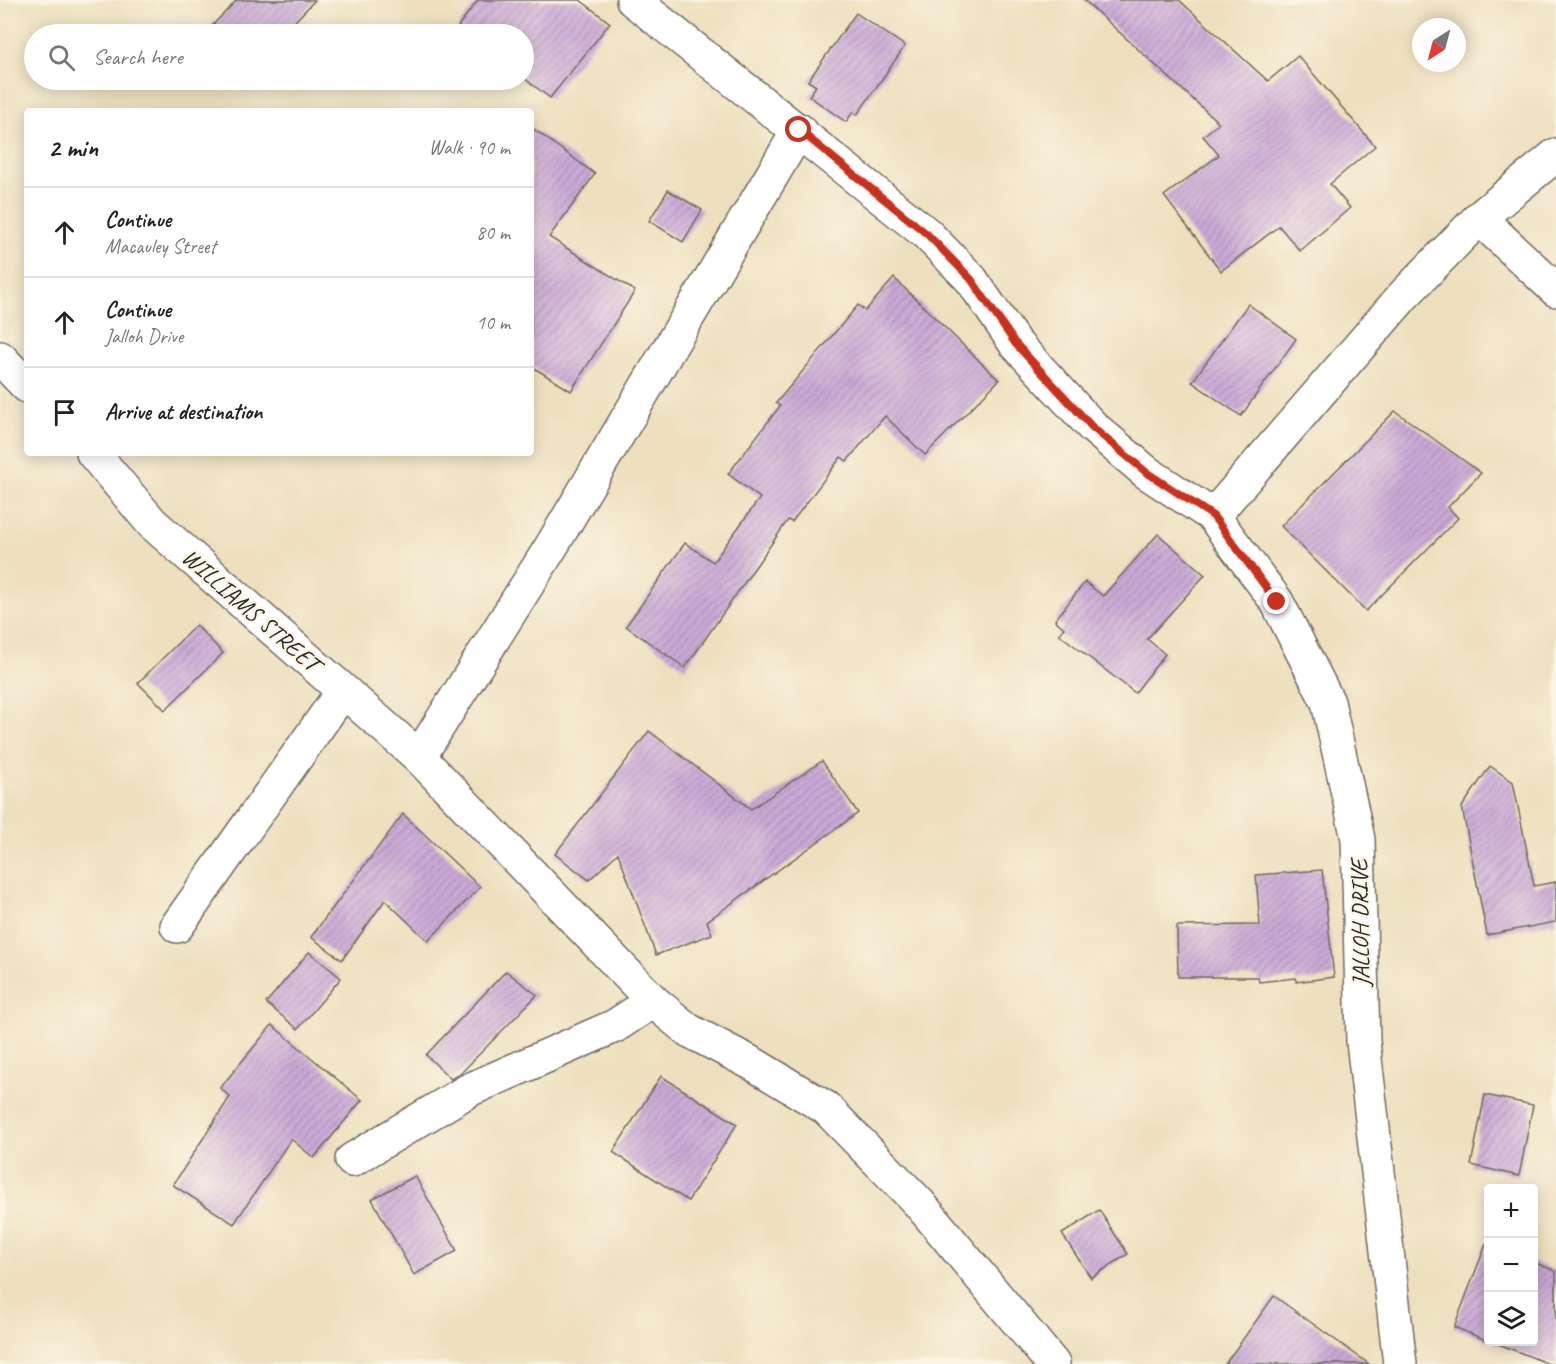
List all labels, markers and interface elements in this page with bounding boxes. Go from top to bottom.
north arrow [1412,18,1466,72]
search box [24,24,534,90]
icon: search [45,41,78,74]
text: Search here [93,43,183,71]
route start [785,116,811,142]
text: 2 min [48,131,98,164]
text: Walk · 90 m [429,135,510,160]
text: Continue [105,206,171,234]
icon: ahead [48,216,81,249]
text: 80 m [476,220,510,245]
text: Macauley Street [105,234,216,259]
text: Continue [105,296,171,324]
icon: ahead [48,306,81,339]
text: 10 m [476,310,510,335]
text: Jalloh Drive [105,324,183,349]
icon: arrive [48,396,81,429]
text: Arrive at destination [105,398,262,426]
street label: WILLIAMS STREET [176,542,331,682]
route end [1263,588,1289,614]
street label: JALLOH DRIVE [1344,856,1376,988]
map controls [1484,1184,1538,1346]
button: + [1484,1184,1538,1238]
button: − [1484,1238,1538,1292]
button: layers [1484,1292,1538,1346]

